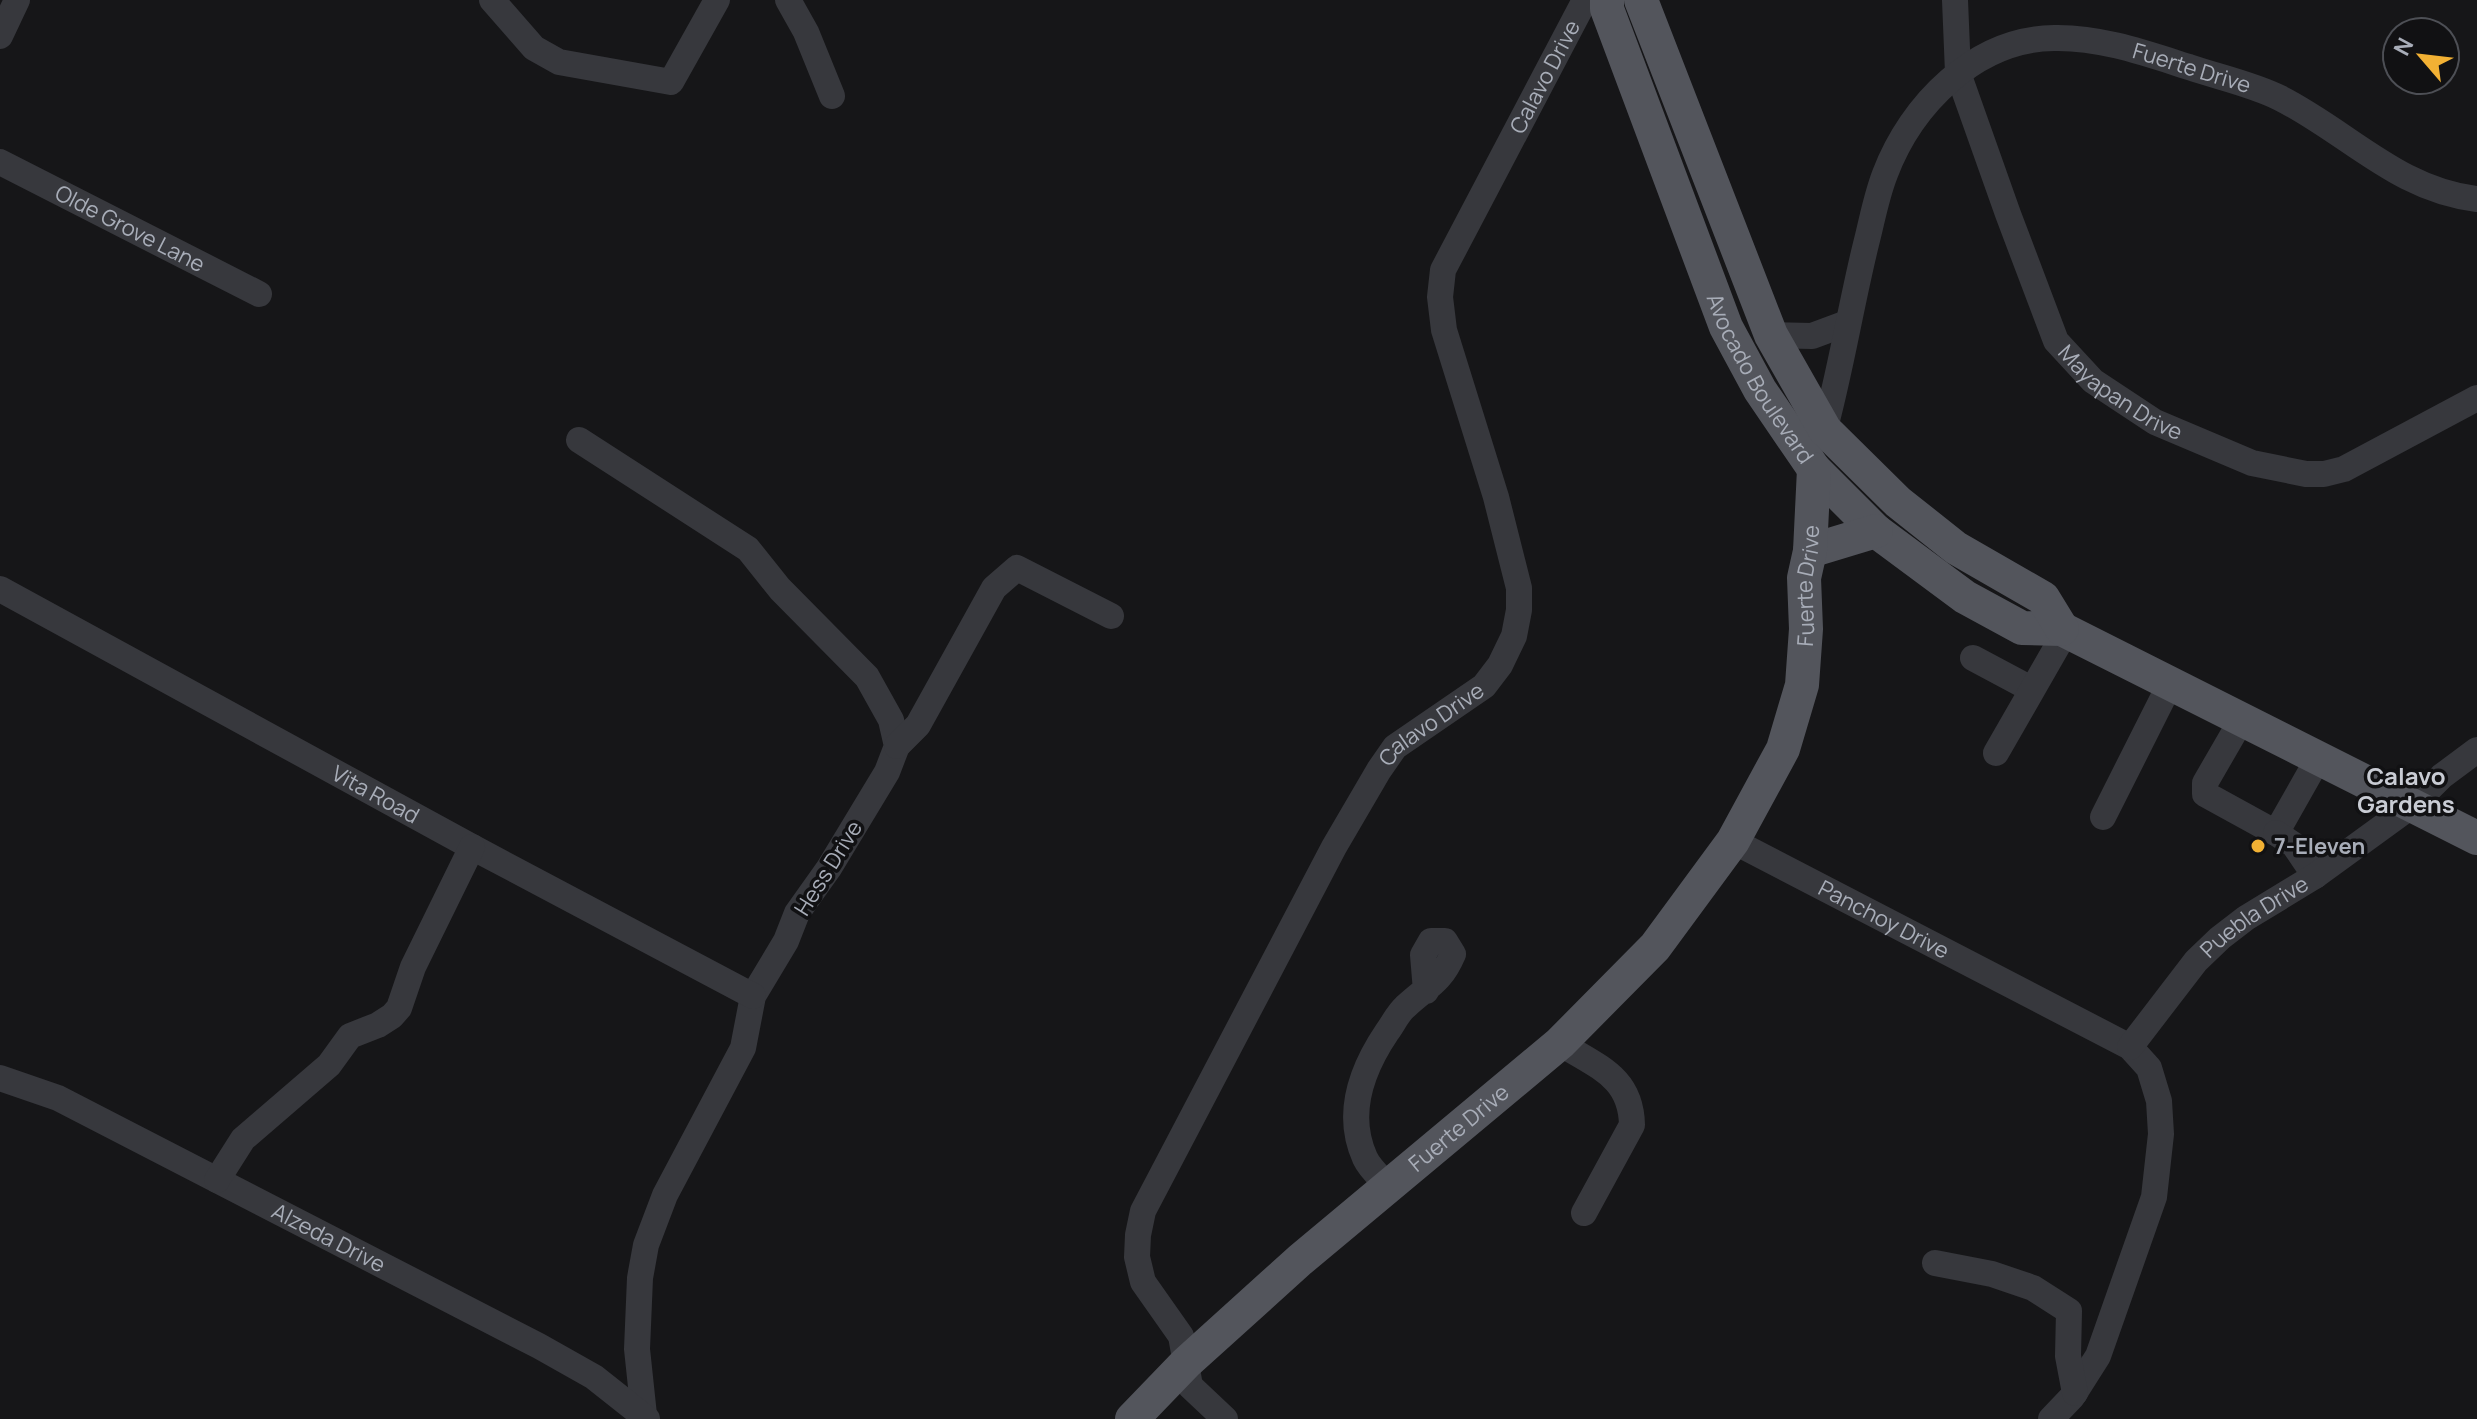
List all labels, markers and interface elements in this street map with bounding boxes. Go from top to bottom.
street label: Calavo Drive [1502,14,1587,139]
north arrow [2381,16,2461,96]
text: N [2386,33,2420,61]
street label: Fuerte Drive [2129,35,2255,100]
street label: Olde Grove Lane [50,178,210,279]
street label: Avocado Boulevard [1700,289,1821,469]
street label: Mayapan Drive [2052,338,2187,447]
street label: Fuerte Drive [1789,524,1826,647]
street label: Calavo Drive [1371,675,1490,772]
street label: Vita Road [326,758,425,830]
district label: Calavo Gardens [2357,759,2455,820]
street label: Hess Drive [787,815,869,921]
place label: 7-Eleven [2274,831,2365,861]
marker: 7-Eleven [2249,837,2267,855]
street label: Puebla Drive [2193,869,2314,964]
street label: Panchoy Drive [1813,873,1955,966]
street label: Fuerte Drive [1402,1077,1515,1178]
street label: Alzeda Drive [267,1196,391,1279]

